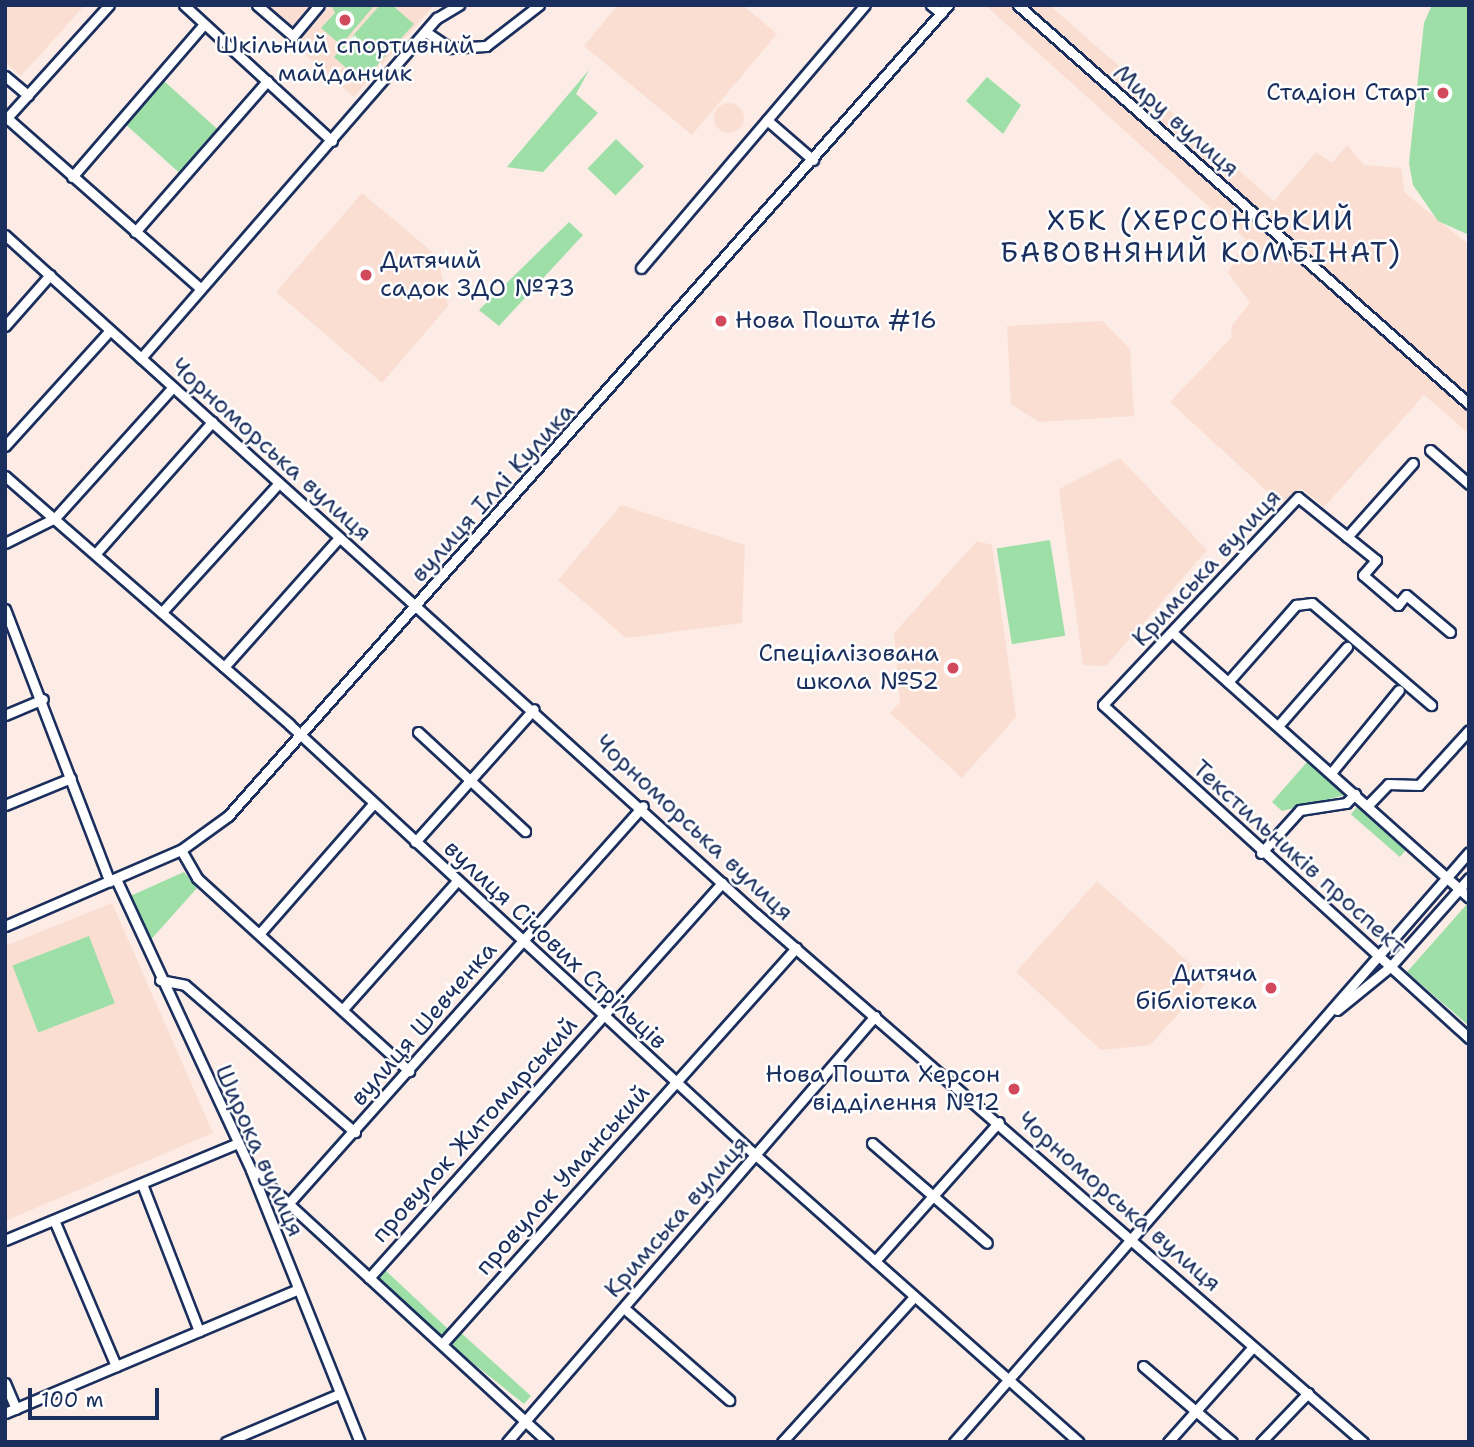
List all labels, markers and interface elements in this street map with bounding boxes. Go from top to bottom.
marker: Шкільний спортивний майданчик [337,12,353,28]
place label: Шкільний спортивний майданчик [216,32,474,88]
street label: Миру вулиця [1107,58,1245,184]
place label: Стадіон Старт [1266,79,1429,107]
marker: Стадіон Старт [1435,85,1451,101]
district label: ХБК (ХЕРСОНСЬКИЙ БАВОВНЯНИЙ КОМБІНАТ) [1003,203,1399,269]
place label: Дитячий садок ЗДО №73 [380,247,575,303]
marker: Дитячий садок ЗДО №73 [358,267,374,283]
place label: Нова Пошта #16 [735,307,937,335]
marker: Нова Пошта #16 [713,313,729,329]
street label: Чорноморська вулиця [165,352,377,548]
street label: вулиця Іллі Кулика [405,398,581,588]
street label: Кримська вулиця [1126,483,1288,653]
place label: Спеціалізована школа №52 [759,640,939,696]
marker: Спеціалізована школа №52 [945,660,961,676]
street label: Чорноморська вулиця [589,729,799,927]
street label: Текстильників проспект [1186,754,1412,962]
street label: вулиця Січових Стрільців [438,834,672,1056]
street label: вулиця Шевченка [345,936,503,1112]
place label: Дитяча бібліотека [1136,960,1257,1016]
marker: Дитяча бібліотека [1263,980,1279,996]
street label: провулок Житомирський [366,1011,584,1249]
street label: Широка вулиця [208,1061,310,1241]
place label: Нова Пошта Херсон відділення №12 [765,1061,1000,1117]
street label: провулок Уманський [470,1079,656,1281]
marker: Нова Пошта Херсон відділення №12 [1006,1081,1022,1097]
street label: Чорноморська вулиця [1011,1106,1227,1298]
street label: Кримська вулиця [599,1130,755,1304]
scale bar [32,1374,163,1418]
text: 100 m [41,1386,104,1414]

